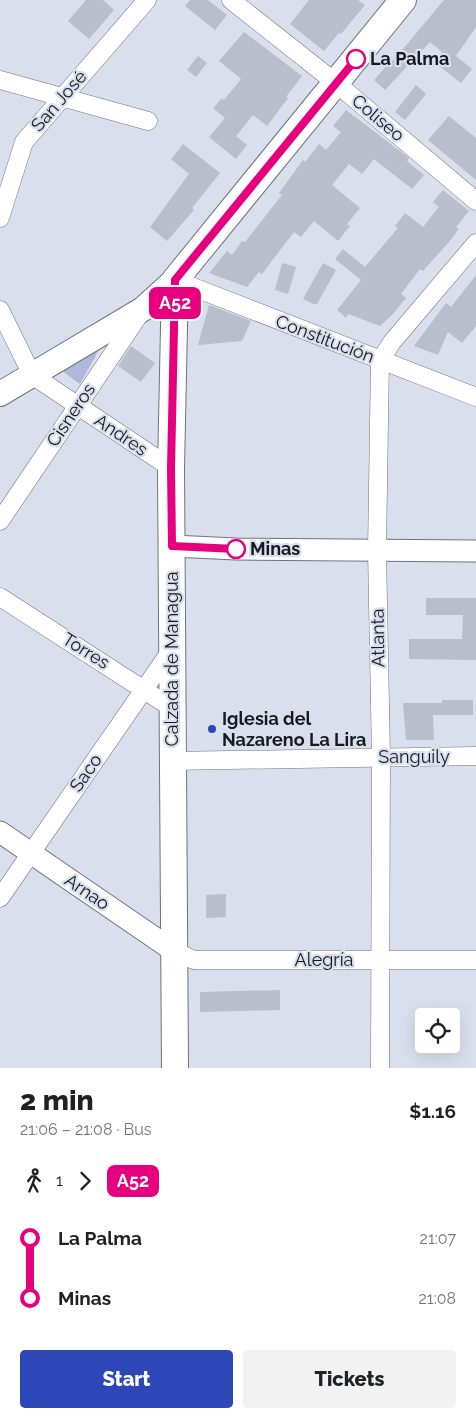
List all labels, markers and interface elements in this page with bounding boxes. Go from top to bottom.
place label: La Palma [370,48,449,69]
marker: La Palma [346,49,366,69]
street label: San José [26,66,91,135]
street label: Coliseo [348,90,409,146]
line badge: A52 [146,287,204,319]
text: A52 [159,292,191,313]
street label: Constitución [273,310,377,367]
street label: Cisneros [42,379,99,450]
street label: Andres [91,409,152,460]
place label: Minas [250,538,300,559]
marker: Minas [226,539,246,559]
street label: Calzada de Managua [161,571,182,747]
street label: Atlanta [366,608,389,668]
street label: Torres [59,628,114,673]
place label: Iglesia del Nazareno La Lira [222,708,366,750]
marker: Iglesia del Nazareno La Lira [206,723,218,735]
street label: Sanguily [378,746,450,767]
street label: Saco [65,750,106,796]
street label: Arnao [61,869,114,914]
street label: Alegría [295,949,353,970]
map controls [415,1008,460,1053]
button: locate [415,1008,460,1053]
text: 2 min [20,1084,94,1117]
text: $1.16 [409,1100,456,1122]
text: 21:06 – 21:08 · Bus [20,1120,151,1139]
icon: walk [20,1167,48,1195]
icon: forward [71,1167,99,1195]
text: A52 [117,1170,149,1191]
text: 1 [56,1171,63,1190]
text: La Palma [58,1227,142,1249]
text: 21:07 [420,1229,456,1248]
text: Minas [58,1287,111,1309]
text: 21:08 [419,1289,456,1308]
button: Start [20,1350,233,1408]
button: Tickets [243,1350,456,1408]

